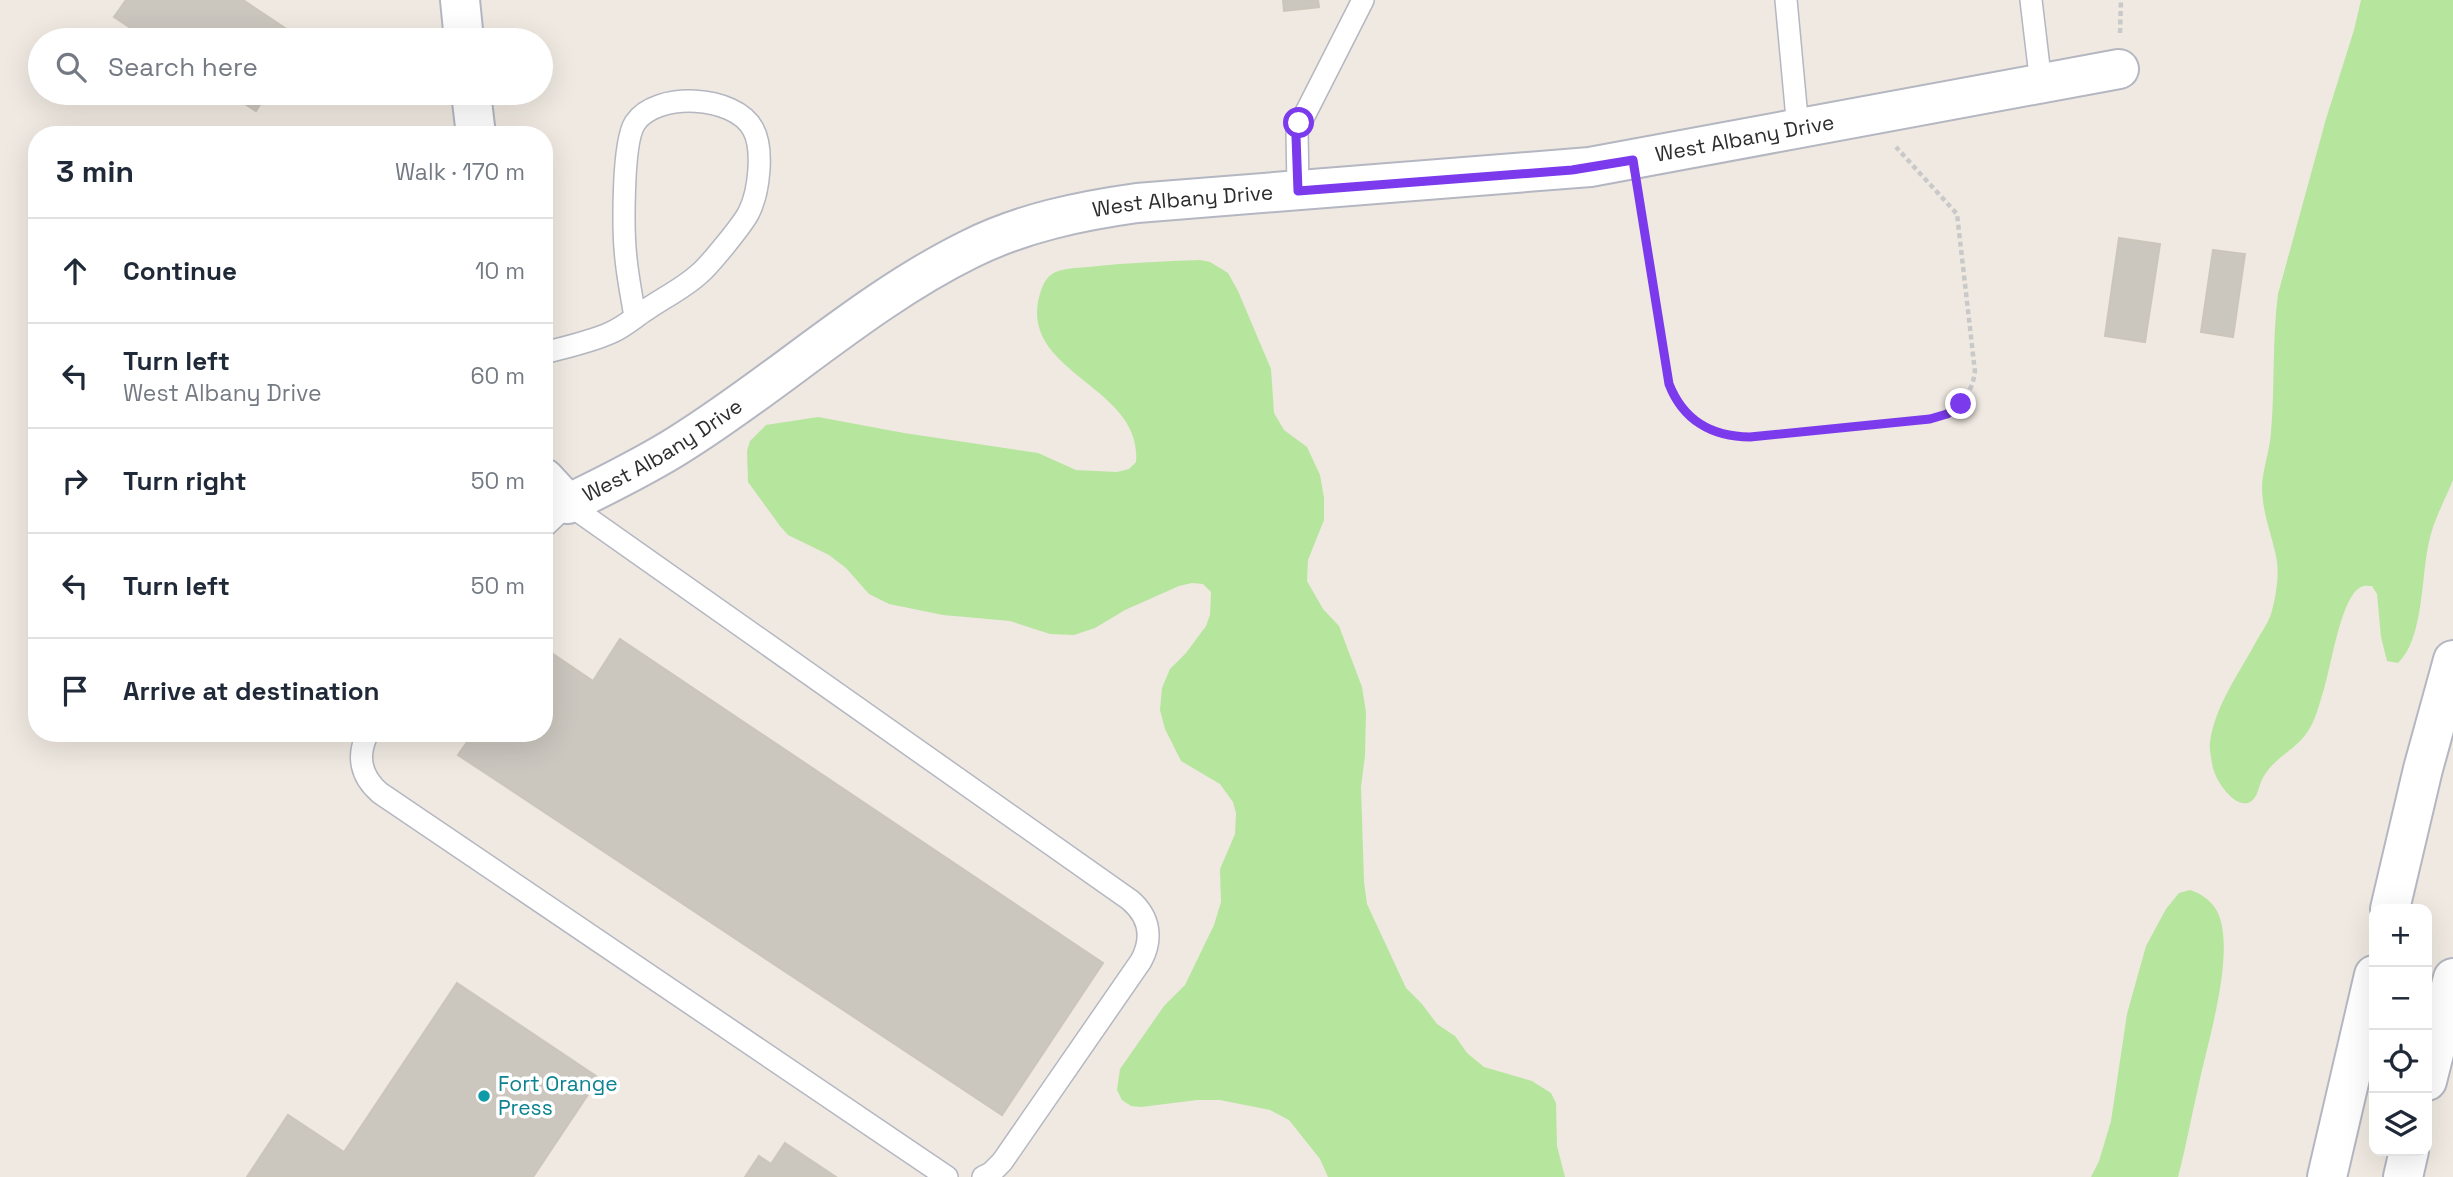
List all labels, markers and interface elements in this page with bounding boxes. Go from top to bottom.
search box [28,28,553,105]
icon: search [52,48,90,86]
text: Search here [108,50,258,84]
route start [1283,107,1314,138]
street label: West Albany Drive [1653,108,1836,168]
text: 3 min [56,152,134,191]
text: Walk · 170 m [395,157,525,187]
street label: West Albany Drive [1090,178,1274,223]
icon: ahead [56,252,94,290]
text: Continue [123,254,237,288]
text: 10 m [475,256,525,286]
text: Turn left [123,344,230,378]
icon: left [56,357,94,395]
text: 60 m [470,361,525,391]
text: West Albany Drive [123,378,322,408]
route end [1945,388,1976,419]
street label: West Albany Drive [578,392,747,508]
icon: right [56,462,94,500]
text: Turn right [123,464,247,498]
text: 50 m [471,466,525,496]
icon: left [56,567,94,605]
text: Turn left [123,569,230,603]
text: 50 m [471,571,525,601]
icon: arrive [56,672,94,710]
text: Arrive at destination [123,674,380,708]
map controls [2369,904,2432,1156]
button: + [2369,904,2432,967]
button: − [2369,967,2432,1030]
button: locate [2369,1030,2432,1093]
place label: Fort Orange Press [498,1070,618,1121]
marker: Fort Orange Press [476,1088,492,1104]
button: layers [2369,1093,2432,1156]

